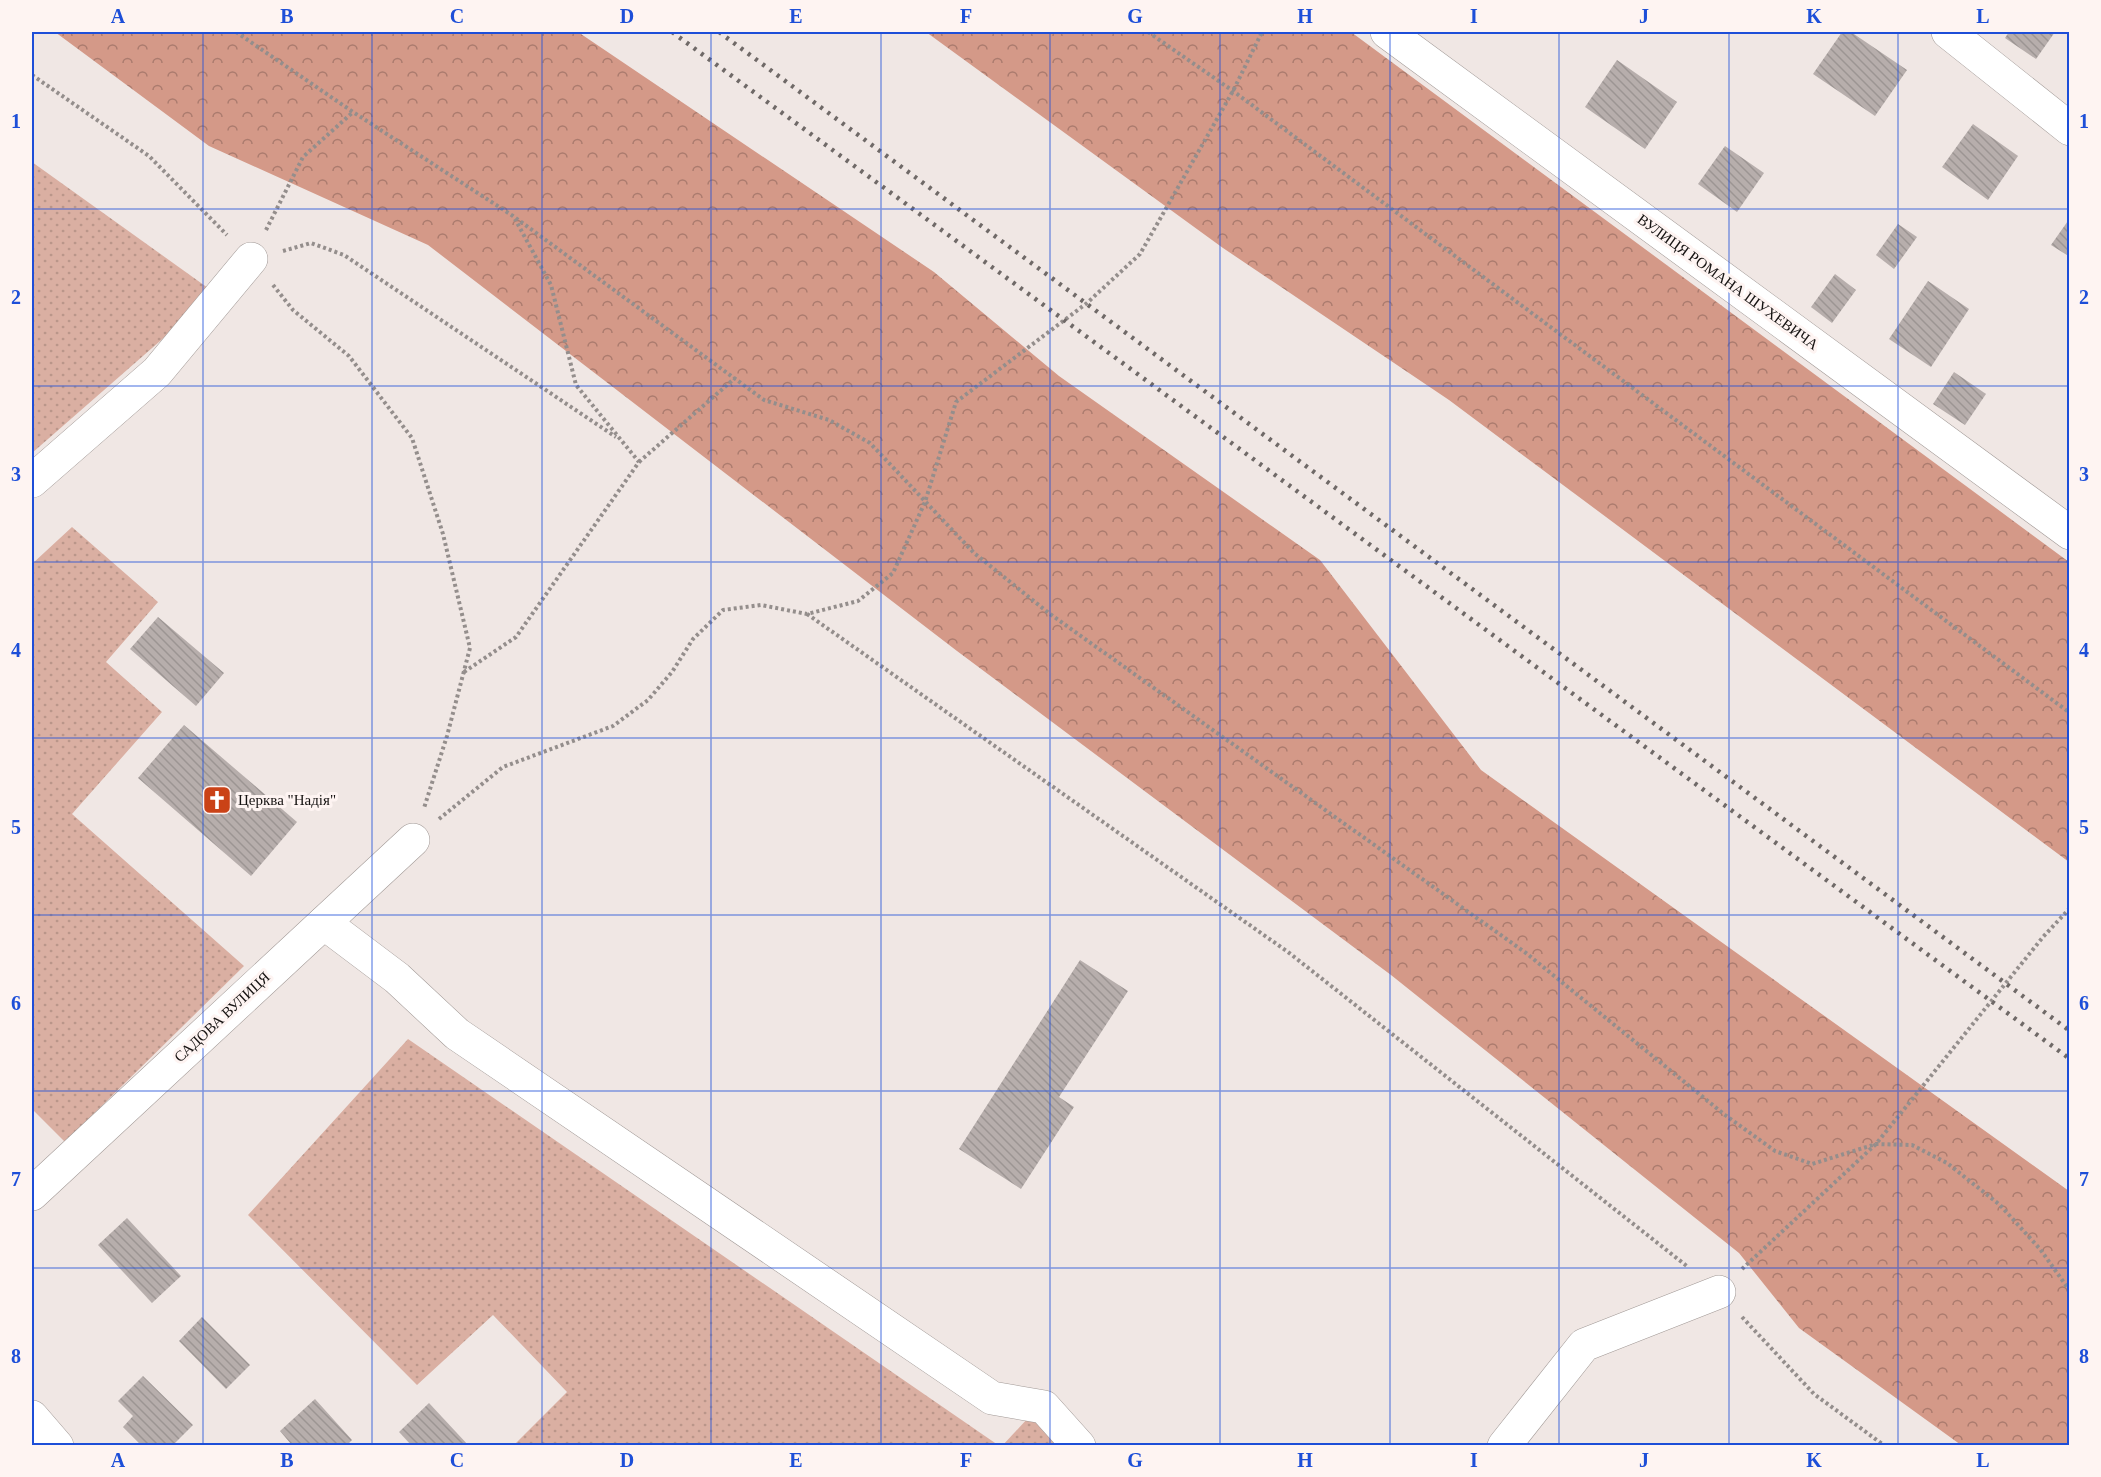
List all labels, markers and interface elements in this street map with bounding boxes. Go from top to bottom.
text: A [111,5,126,27]
text: B [280,5,294,27]
text: C [450,5,464,27]
text: D [620,5,634,27]
text: E [789,5,803,27]
text: F [960,5,972,27]
text: G [1127,5,1143,27]
text: H [1297,5,1313,27]
text: I [1470,5,1478,27]
text: J [1639,5,1649,27]
text: K [1806,5,1822,27]
text: L [1976,5,1990,27]
text: 1 [11,110,21,132]
text: 1 [2079,110,2089,132]
street label: ВУЛИЦЯ РОМАНА ШУХЕВИЧА [1635,211,1822,353]
text: 2 [11,286,21,308]
text: 2 [2079,286,2089,308]
text: 3 [11,463,21,485]
text: 3 [2079,463,2089,485]
text: 4 [11,639,21,661]
text: 4 [2079,639,2089,661]
church icon: Церква "Надія" [201,784,233,816]
place label: Церква "Надія" [238,792,336,808]
text: 5 [11,816,21,838]
text: 5 [2079,816,2089,838]
street label: САДОВА ВУЛИЦЯ [171,969,273,1065]
text: 6 [11,992,21,1014]
text: 6 [2079,992,2089,1014]
text: 7 [11,1168,21,1190]
text: 7 [2079,1168,2089,1190]
text: 8 [11,1345,21,1367]
text: 8 [2079,1345,2089,1367]
text: A [111,1449,126,1471]
text: B [280,1449,294,1471]
text: C [450,1449,464,1471]
text: D [620,1449,634,1471]
text: E [789,1449,803,1471]
text: F [960,1449,972,1471]
text: G [1127,1449,1143,1471]
text: H [1297,1449,1313,1471]
text: I [1470,1449,1478,1471]
text: J [1639,1449,1649,1471]
text: K [1806,1449,1822,1471]
text: L [1976,1449,1990,1471]

